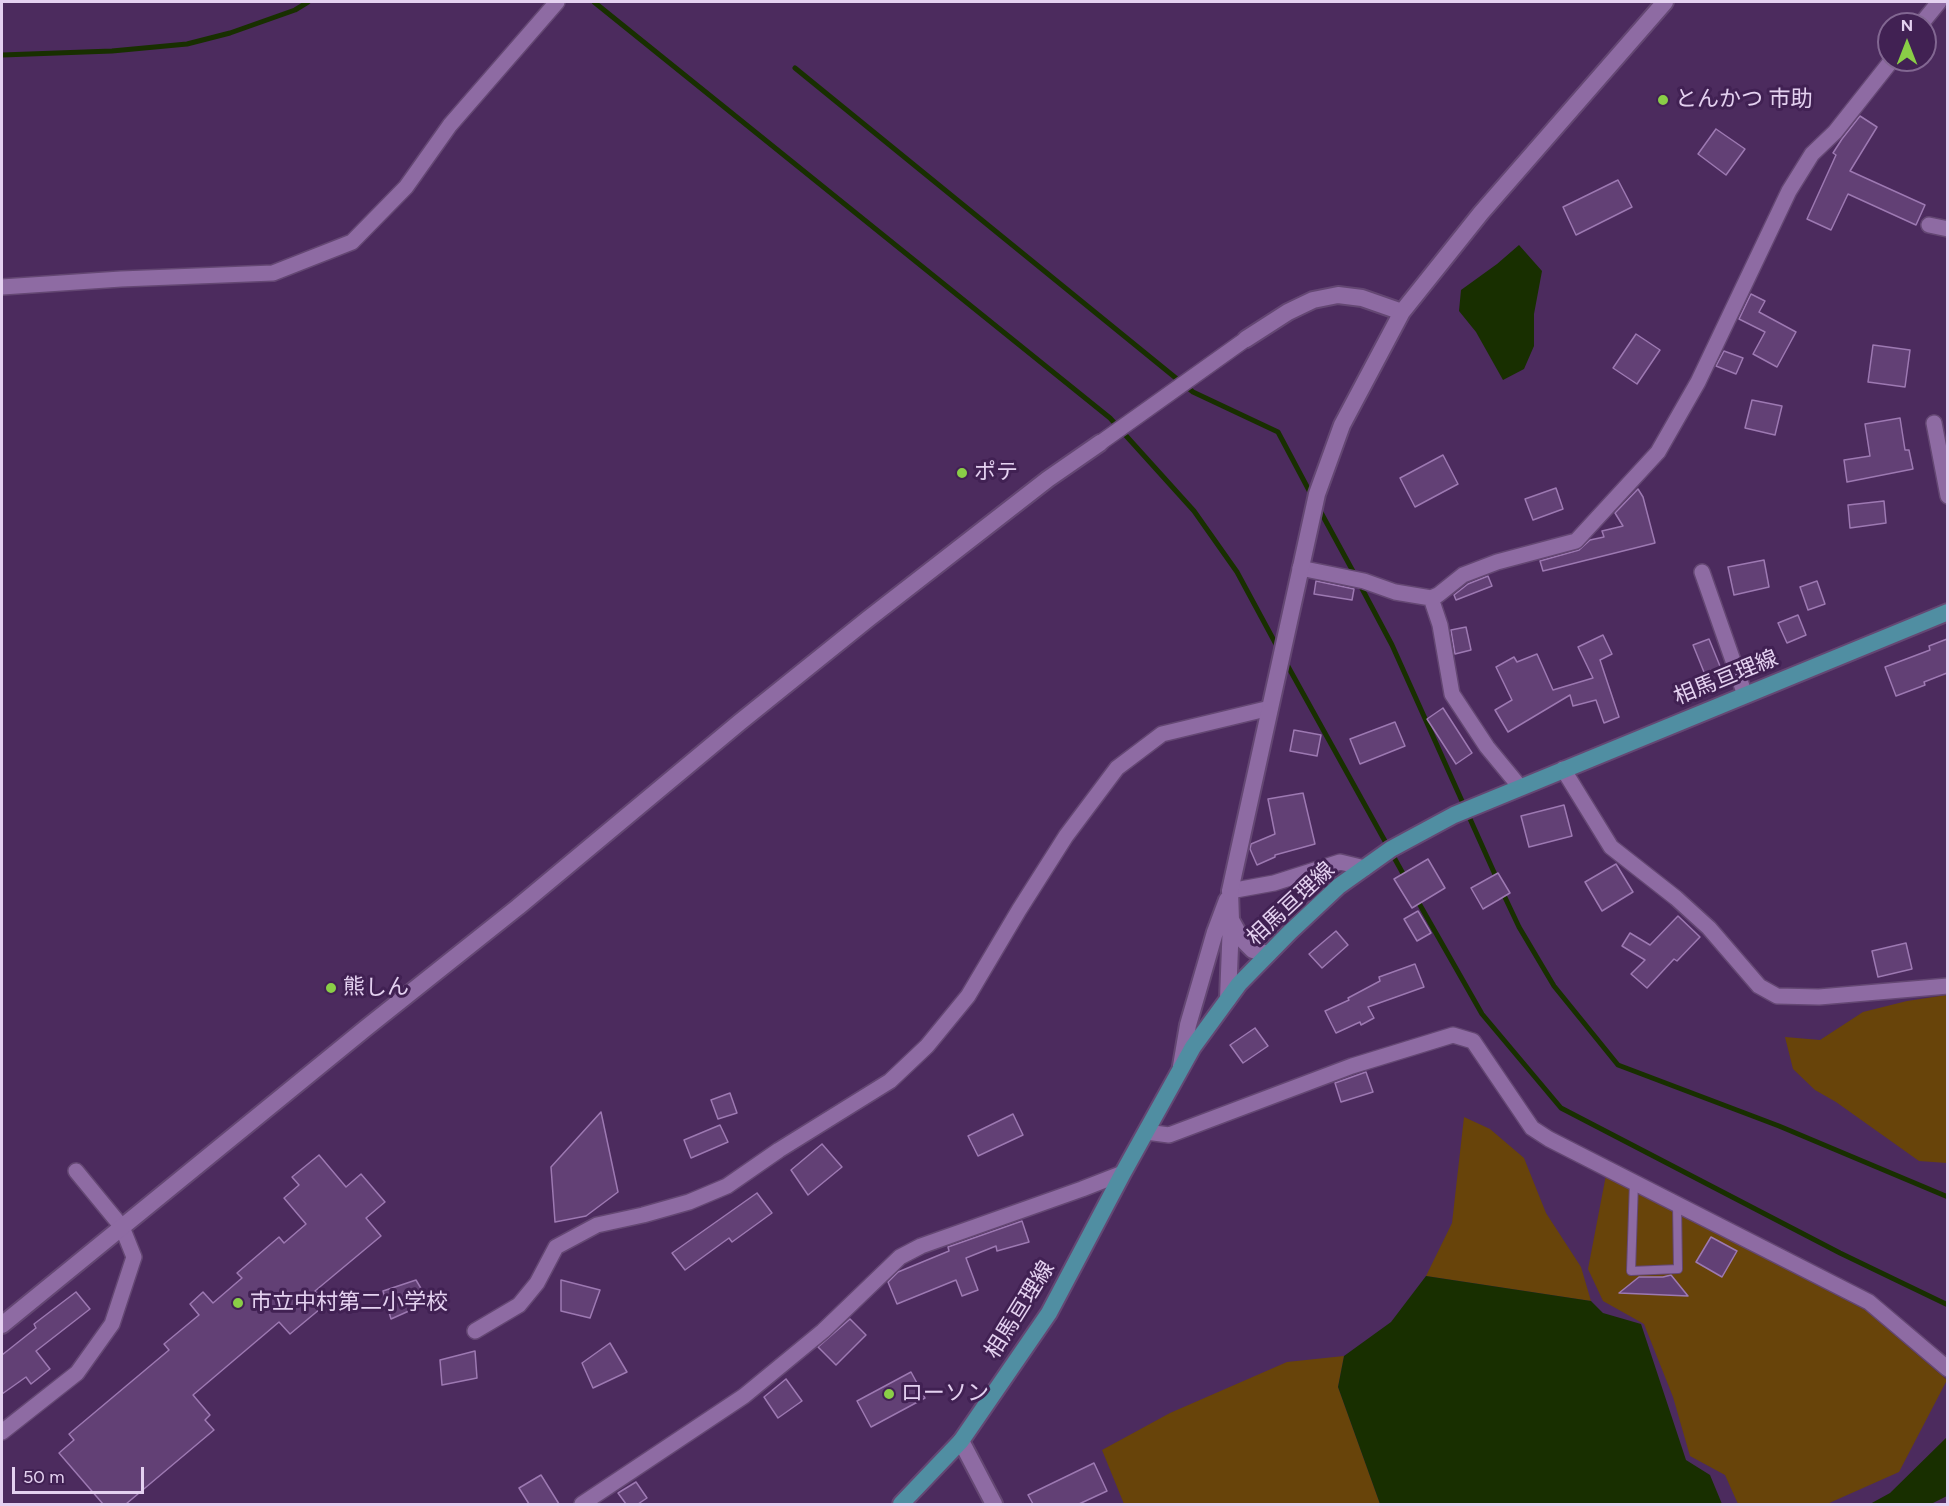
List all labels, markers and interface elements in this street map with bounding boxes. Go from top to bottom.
north arrow [1877,12,1937,72]
text: N [1901,16,1913,35]
place label: とんかつ 市助 [1675,87,1812,113]
marker: とんかつ 市助 [1656,93,1670,107]
place label: ポテ [974,460,1018,486]
marker: ポテ [955,466,969,480]
street label: 相馬亘理線 [1670,645,1782,711]
street label: 相馬亘理線 [1242,857,1340,951]
place label: 熊しん [343,975,409,1001]
marker: 熊しん [324,981,338,995]
street label: 相馬亘理線 [980,1256,1060,1364]
place label: 市立中村第二小学校 [250,1290,448,1316]
marker: 市立中村第二小学校 [231,1296,245,1310]
place label: ローソン [901,1381,989,1407]
marker: ローソン [882,1387,896,1401]
scale bar [15,1455,147,1493]
text: 50 m [23,1466,65,1488]

